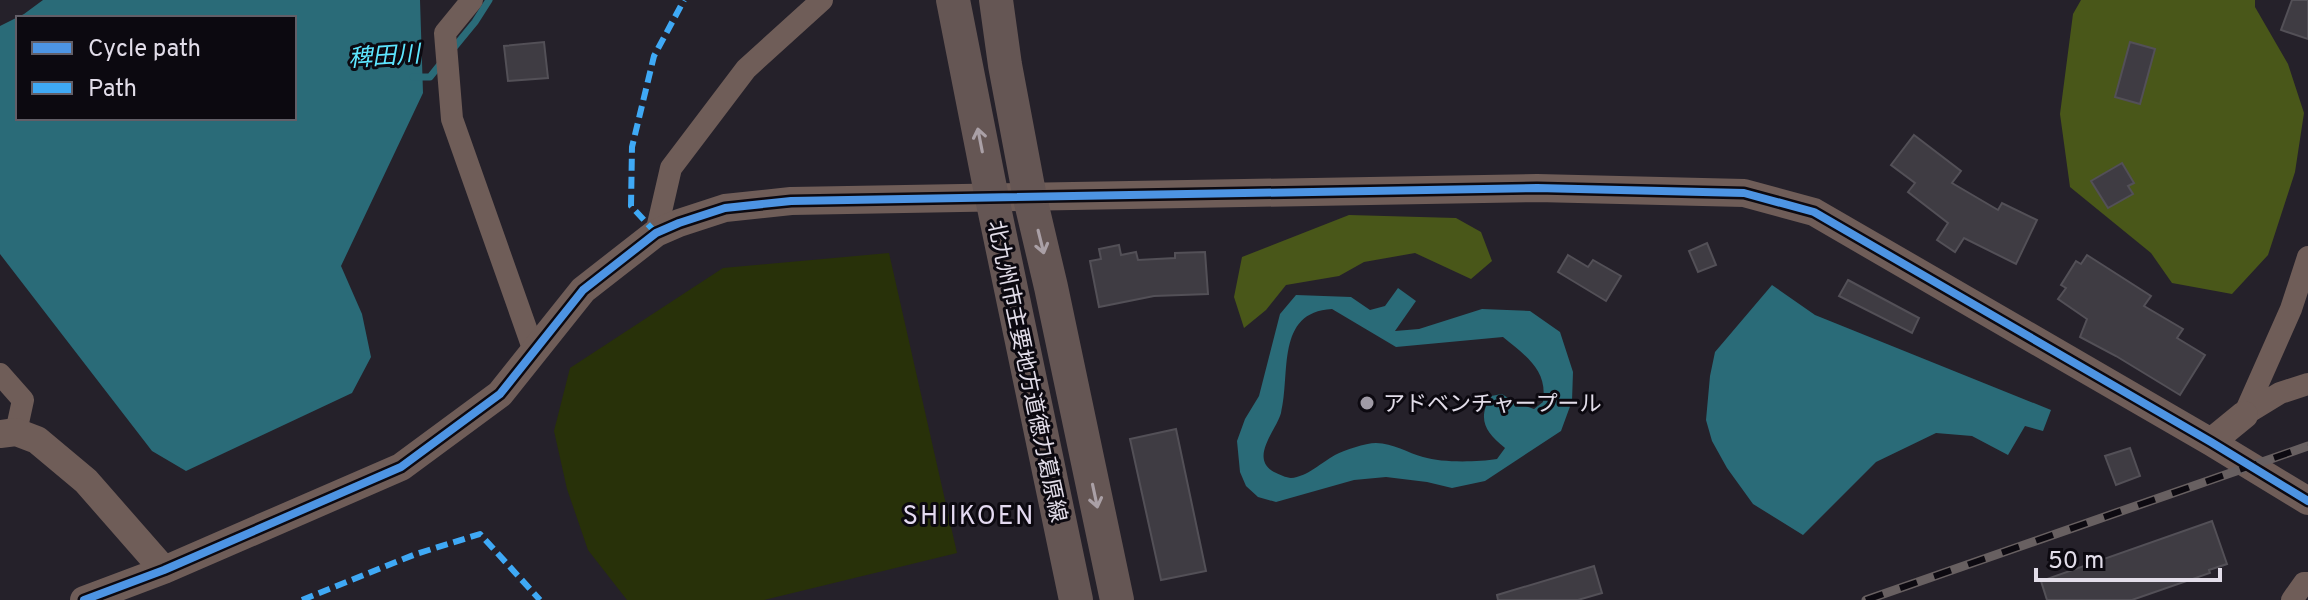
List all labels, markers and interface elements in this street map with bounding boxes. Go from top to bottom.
legend [16,16,296,120]
text: Cycle path [88,35,201,65]
water label: 稗田川 [347,40,424,75]
text: Path [88,75,137,105]
one-way arrow [972,128,987,153]
street label: 北九州市主要地方道徳力葛原線 [980,218,1071,525]
one-way arrow [1034,228,1049,254]
place label: アドベンチャープール [1383,392,1601,419]
marker: アドベンチャープール [1358,394,1376,412]
one-way arrow [1088,483,1103,508]
district label: SHIIKOEN [903,501,1035,534]
scale bar [2036,532,2220,582]
text: 50 m [2048,547,2104,577]

